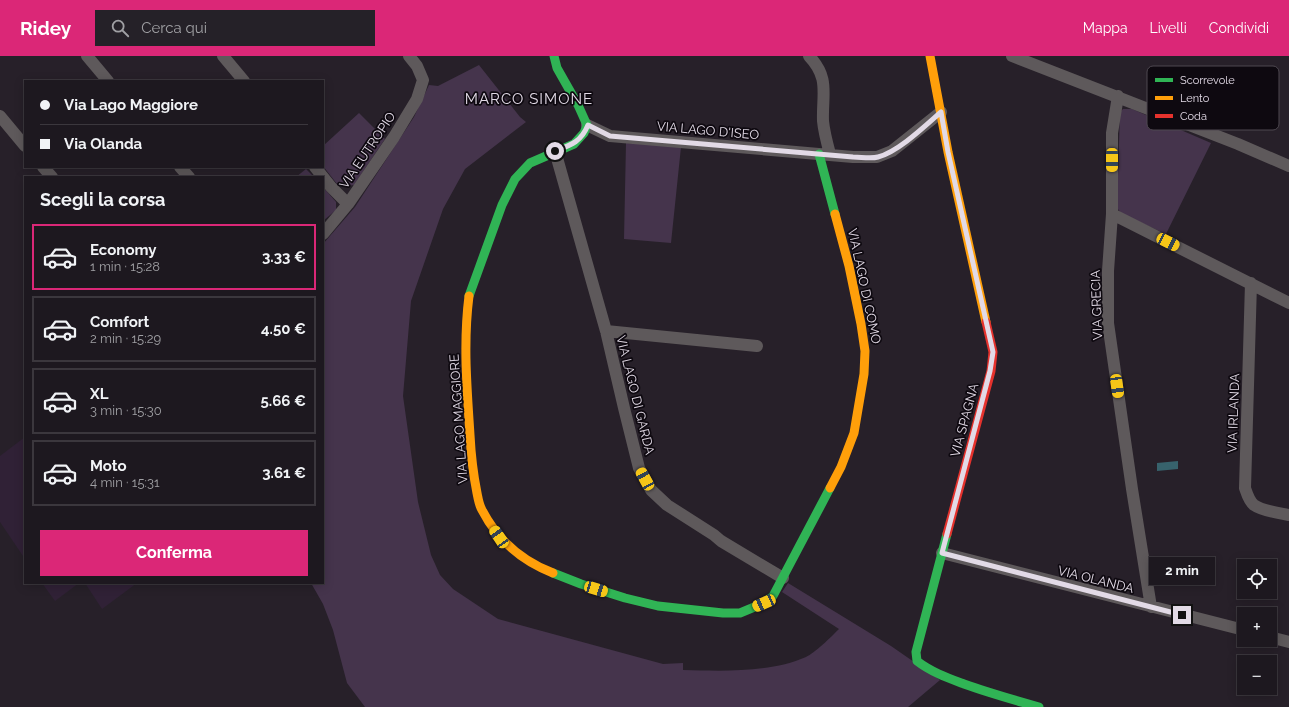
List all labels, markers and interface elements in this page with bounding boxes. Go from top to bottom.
search box [95,10,375,46]
text: Ridey [20,17,71,39]
icon: search [109,17,131,39]
text: Cerca qui [141,19,207,37]
text: Mappa [1083,20,1128,36]
text: Livelli [1150,20,1187,36]
text: Condividi [1209,20,1269,36]
legend [1147,66,1279,130]
text: Scorrevole [1180,74,1235,87]
district label: MARCO SIMONE [465,90,593,108]
text: Lento [1180,92,1210,105]
text: Via Lago Maggiore [64,96,198,114]
street label: VIA EUTROPIO [336,109,399,191]
text: Coda [1180,110,1207,123]
street label: VIA LAGO D'ISEO [656,119,760,142]
text: Via Olanda [64,135,142,153]
route start [546,142,564,160]
car [1106,148,1118,172]
text: Scegli la corsa [40,189,165,210]
street label: VIA LAGO DI COMO [845,227,884,345]
car [1155,231,1181,253]
icon: car [42,239,78,275]
text: Economy [90,241,157,259]
text: 3.33 € [262,248,306,266]
text: 1 min · 15:28 [90,259,160,274]
street label: VIA GRECIA [1088,269,1105,340]
icon: car [42,311,78,347]
text: Comfort [90,313,149,331]
text: 4.50 € [261,320,306,338]
text: 2 min · 15:29 [90,331,161,346]
street label: VIA LAGO DI GARDA [613,334,658,456]
street label: VIA LAGO MAGGIORE [446,354,471,484]
car [1109,373,1125,399]
street label: VIA IRLANDA [1225,373,1242,453]
street label: VIA SPAGNA [947,381,982,459]
icon: car [42,383,78,419]
text: XL [90,385,108,403]
text: 5.66 € [261,392,306,410]
text: 3 min · 15:30 [90,403,162,418]
icon: car [42,455,78,491]
text: Moto [90,457,127,475]
text: 3.61 € [262,464,306,482]
car [634,466,656,492]
text: 4 min · 15:31 [90,475,159,490]
car [487,524,511,550]
button: Conferma [40,530,308,576]
callout: 2 min [1149,557,1215,585]
map controls [1237,559,1277,695]
button: locate [1237,559,1277,599]
street label: VIA OLANDA [1056,563,1136,596]
text: 2 min [1165,563,1199,578]
car [583,580,609,598]
car [751,593,777,613]
route end [1173,606,1191,624]
button: + [1237,607,1277,647]
button: − [1237,655,1277,695]

